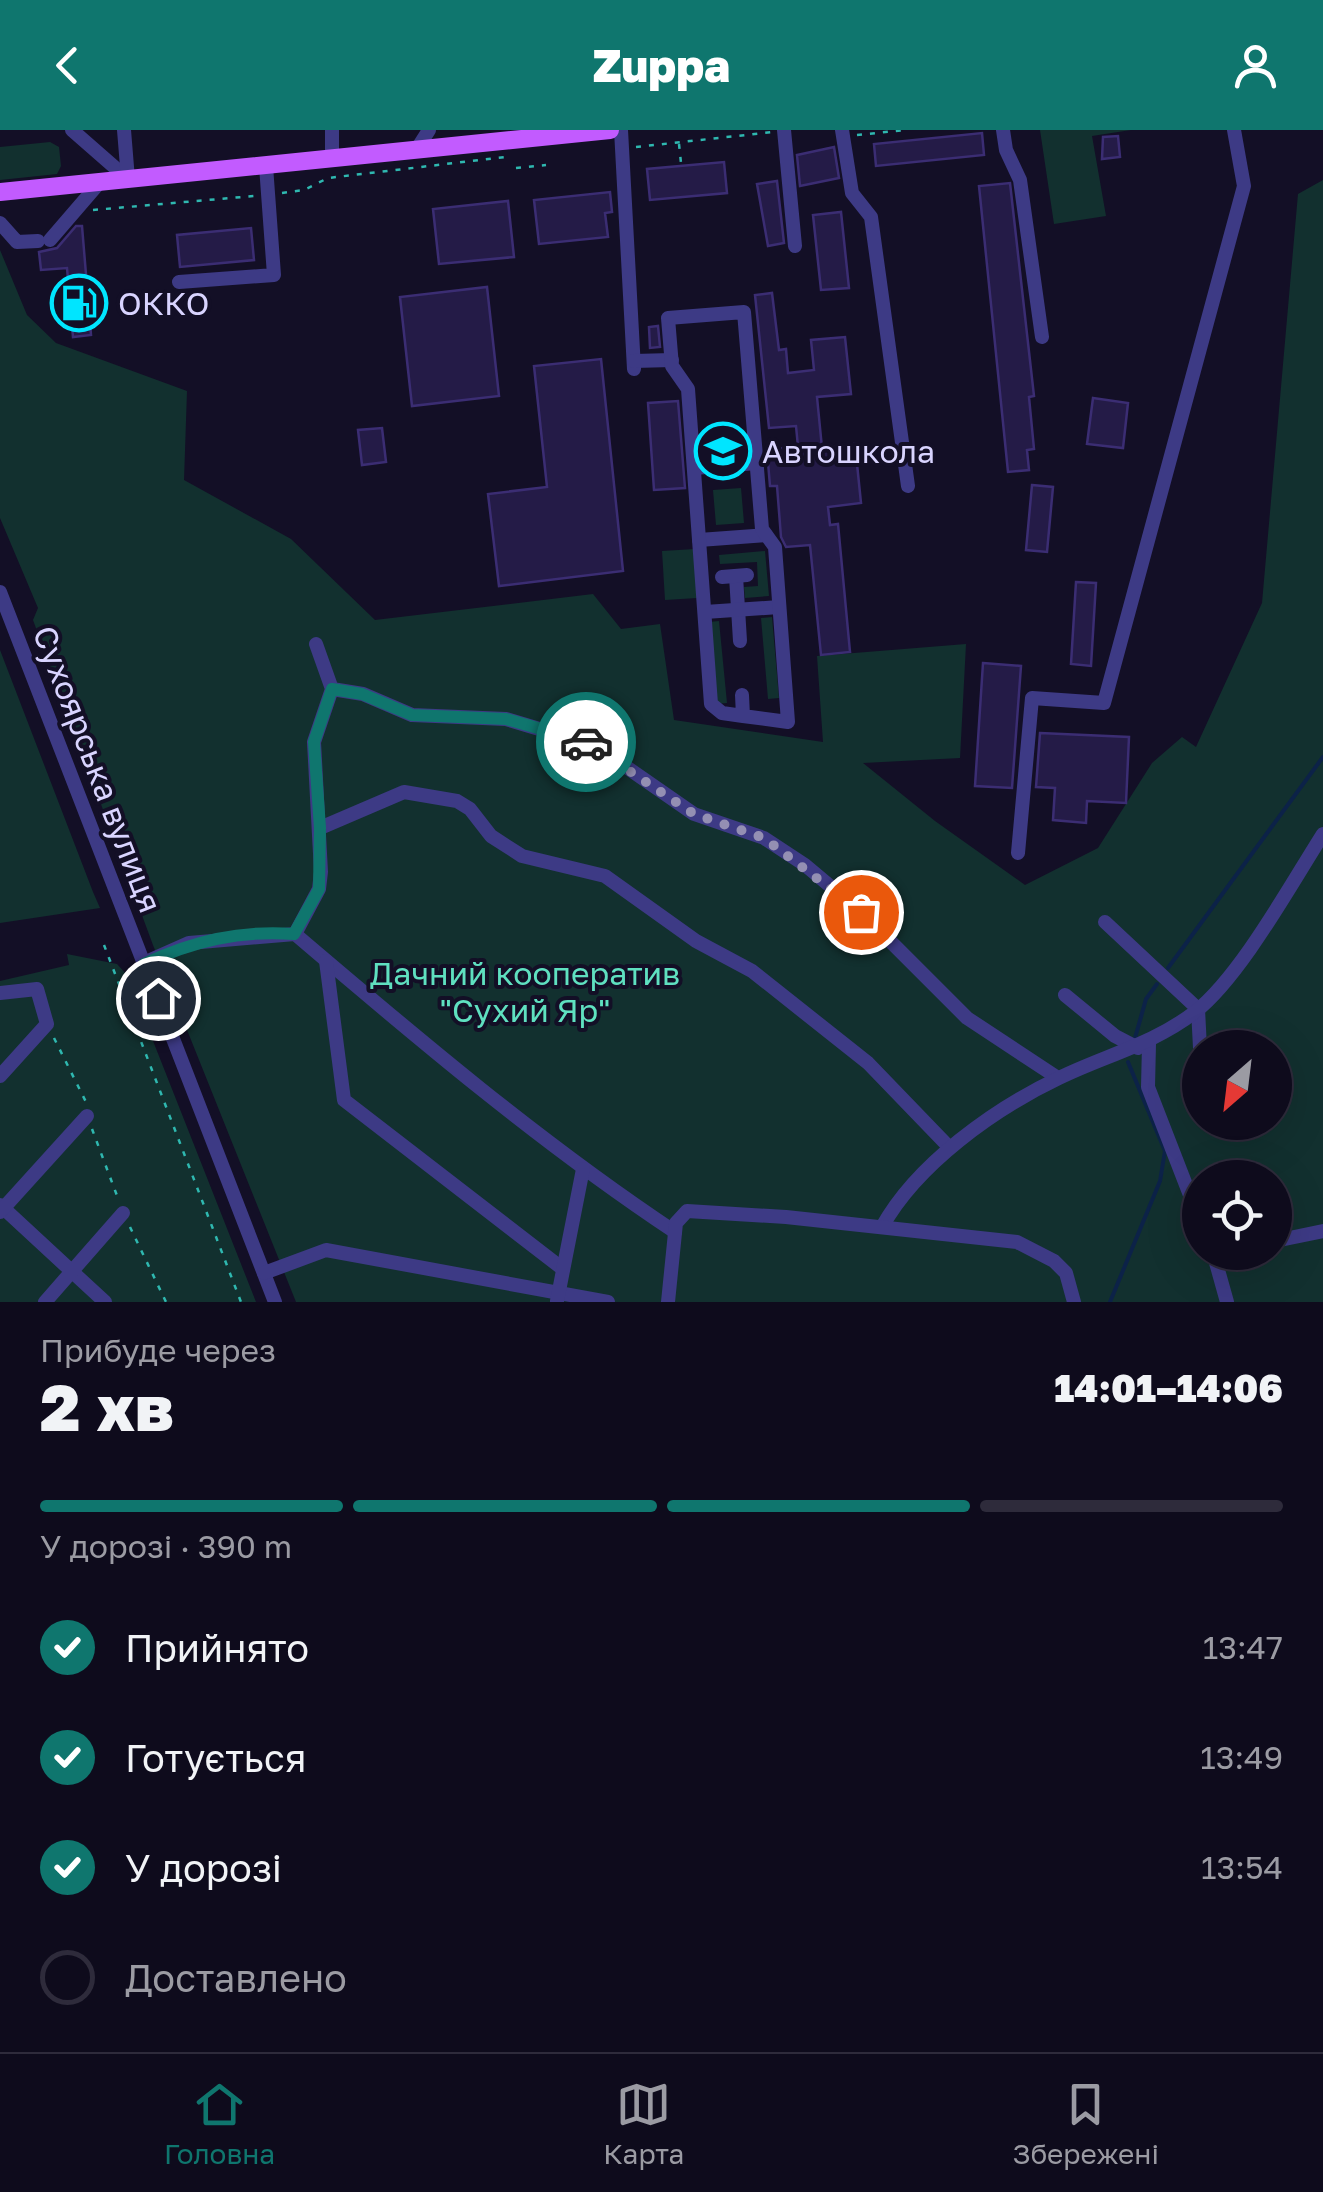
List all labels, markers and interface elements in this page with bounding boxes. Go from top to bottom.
icon: back [40,38,95,93]
text: Zuppa [593,38,730,92]
icon: person [1228,38,1283,93]
fuel station icon: ОККО [49,273,109,333]
place label: ОККО [118,284,210,322]
school or university icon: Автошкола [693,421,753,481]
place label: Автошкола [762,432,935,470]
street label: Сухоярська вулиця [26,620,170,918]
courier [536,692,636,792]
icon: car [559,715,614,770]
pin [819,870,904,955]
icon: bag [834,885,889,940]
park label: Дачний кооператив "Сухий Яр" [370,954,680,1029]
pin [116,956,201,1041]
icon: home [131,971,186,1026]
north arrow [1182,1030,1292,1140]
map controls [1182,1030,1292,1270]
button: locate [1182,1160,1292,1270]
text: Прибуде через [40,1331,276,1369]
text: 14:01–14:06 [1054,1365,1283,1410]
text: 2 хв [40,1367,174,1445]
text: У дорозі · 390 m [40,1527,292,1565]
icon: check [40,1620,95,1675]
text: Прийнято [125,1625,309,1670]
text: 13:47 [1203,1628,1283,1666]
icon: check [40,1730,95,1785]
text: Готується [125,1735,306,1780]
text: 13:49 [1200,1738,1283,1776]
icon: check [40,1840,95,1895]
text: У дорозі [125,1845,282,1890]
text: 13:54 [1201,1848,1283,1886]
text: Доставлено [125,1955,347,2000]
tab: Головна [164,2077,275,2170]
tab: Карта [603,2077,684,2170]
tab: Збережені [1013,2077,1159,2170]

